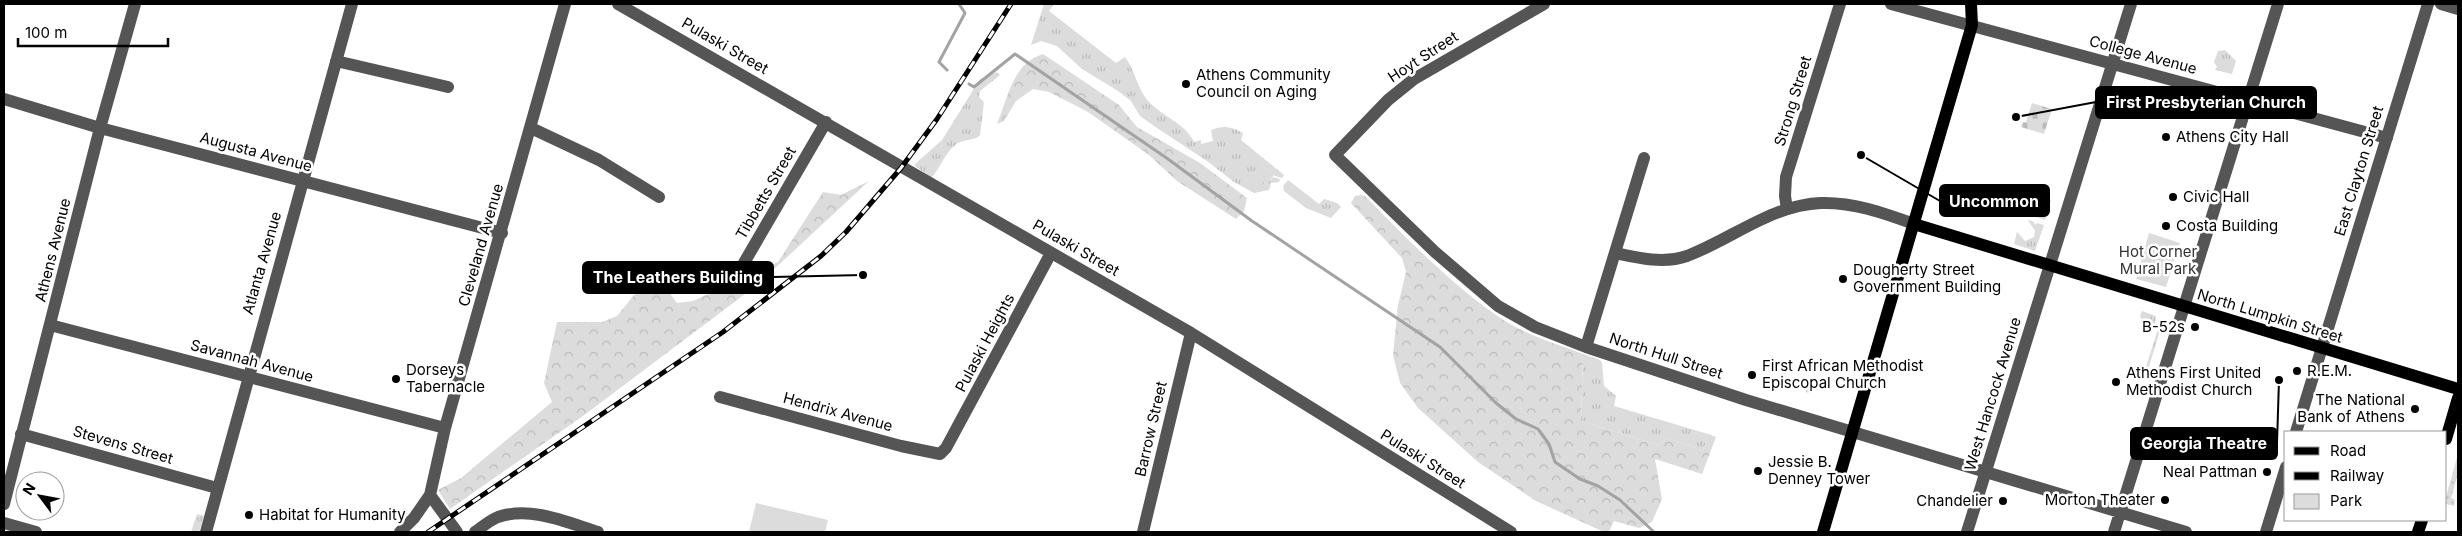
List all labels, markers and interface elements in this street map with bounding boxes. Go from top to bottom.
street label: Pulaski Street [679,13,772,78]
scale bar [18,15,168,47]
text: 100 m [25,23,67,42]
street label: Hoyt Street [1384,27,1462,86]
street label: College Avenue [2087,31,2199,78]
street label: Strong Street [1770,53,1815,148]
place label: Athens Community Council on Aging [1196,65,1331,101]
marker: Athens Community Council on Aging [1180,78,1192,90]
callout: First Presbyterian Church [2096,87,2316,118]
text: First Presbyterian Church [2106,92,2306,112]
street label: East Clayton Street [2330,103,2387,238]
street label: Augusta Avenue [198,127,314,176]
place label: Athens City Hall [2176,127,2289,146]
marker: Athens City Hall [2160,131,2172,143]
street label: Tibbetts Street [731,143,800,243]
street label: Cleveland Avenue [454,181,507,308]
callout: Uncommon [1940,185,2049,216]
place label: Civic Hall [2183,187,2249,206]
text: Uncommon [1949,191,2039,211]
marker: Civic Hall [2167,191,2179,203]
street label: Athens Avenue [30,196,75,304]
street label: Atlanta Avenue [238,209,285,317]
street label: Pulaski Street [1030,215,1123,280]
place label: Costa Building [2176,216,2278,235]
marker: Costa Building [2160,220,2172,232]
park label: Hot Corner Mural Park [2119,242,2198,278]
place label: Dougherty Street Government Building [1853,260,2001,296]
callout: The Leathers Building [583,262,773,293]
text: The Leathers Building [593,267,763,287]
marker: Dougherty Street Government Building [1837,273,1849,285]
street label: North Lumpkin Street [2195,284,2345,347]
street label: Pulaski Heights [951,290,1019,395]
street label: West Hancock Avenue [1960,315,2025,473]
place label: B-52s [2142,317,2185,336]
marker: B-52s [2189,321,2201,333]
street label: North Hull Street [1607,328,1725,383]
street label: Savannah Avenue [189,335,316,386]
place label: First African Methodist Episcopal Church [1762,356,1924,392]
place label: Dorseys Tabernacle [406,360,485,396]
place label: R.E.M. [2307,361,2352,380]
place label: Athens First United Methodist Church [2126,363,2261,399]
marker: R.E.M. [2291,365,2303,377]
marker: First African Methodist Episcopal Church [1746,369,1758,381]
marker: Dorseys Tabernacle [390,373,402,385]
marker: Athens First United Methodist Church [2110,376,2122,388]
street label: Barrow Street [1130,379,1171,478]
street label: Hendrix Avenue [781,388,895,435]
place label: The National Bank of Athens [2297,390,2405,426]
marker: The National Bank of Athens [2409,403,2421,415]
street label: Stevens Street [71,421,175,468]
street label: Pulaski Street [1377,425,1469,492]
callout: Georgia Theatre [2131,428,2277,459]
legend [2284,431,2447,521]
text: Georgia Theatre [2141,433,2267,453]
text: Road [2330,441,2366,460]
place label: Jessie B. Denney Tower [1768,452,1870,488]
place label: Neal Pattman [2163,462,2257,481]
marker: Jessie B. Denney Tower [1752,465,1764,477]
marker: Neal Pattman [2261,466,2273,478]
text: Railway [2330,466,2385,485]
north arrow [15,471,65,521]
text: N [19,480,39,498]
place label: Morton Theater [2045,490,2155,509]
place label: Chandelier [1916,491,1993,510]
text: Park [2330,491,2363,510]
marker: Morton Theater [2159,494,2171,506]
marker: Chandelier [1997,495,2009,507]
place label: Habitat for Humanity [259,505,406,524]
marker: Habitat for Humanity [243,509,255,521]

